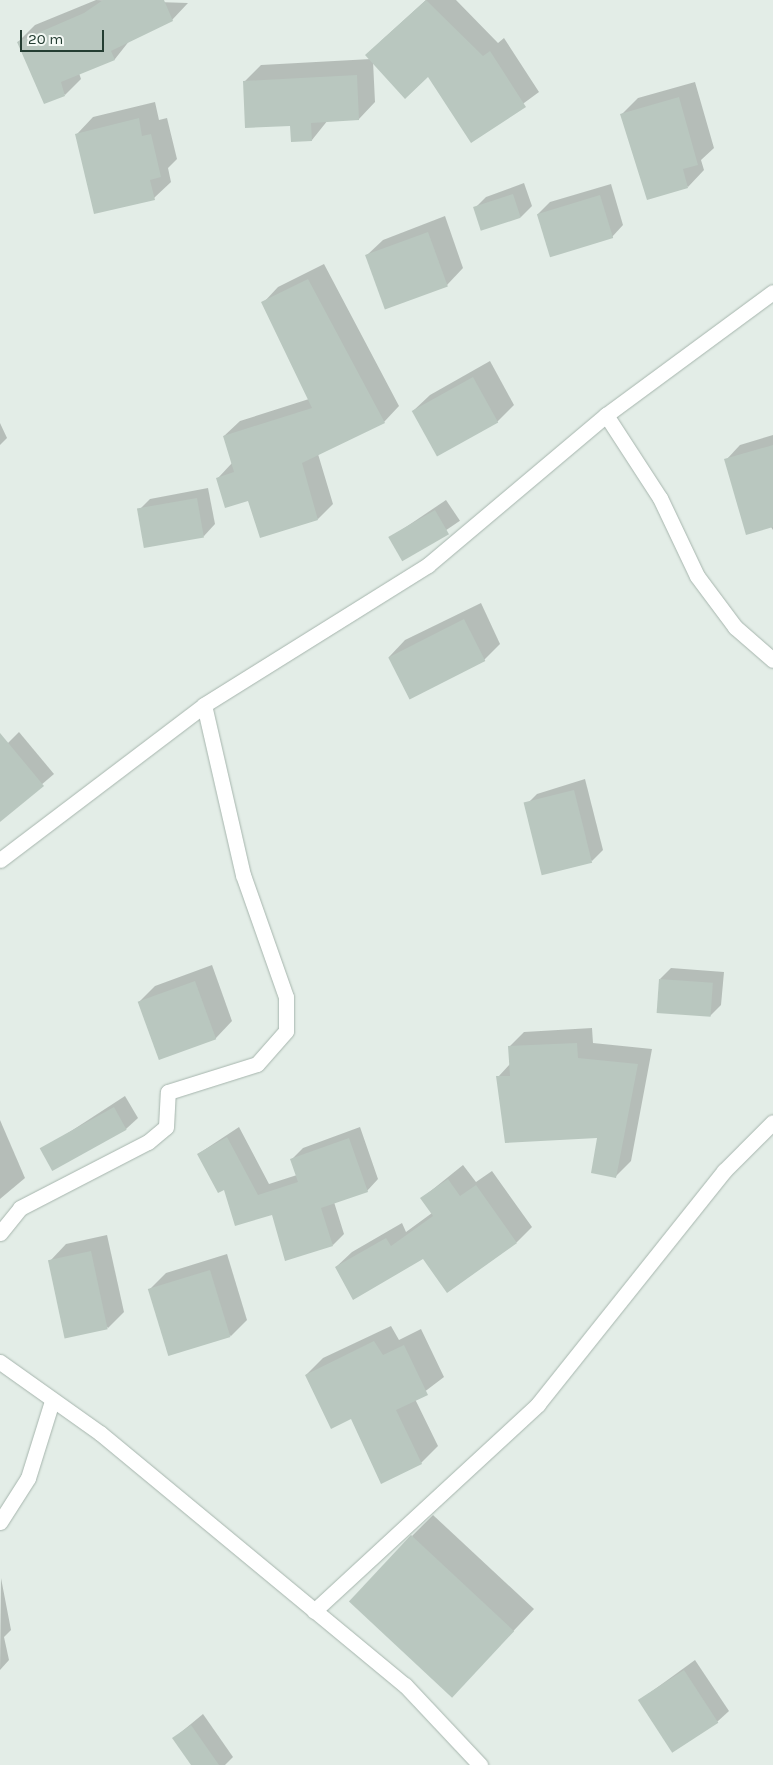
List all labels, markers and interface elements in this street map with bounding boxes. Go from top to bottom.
scale bar [22,20,106,52]
text: 20 m [28,30,63,48]

